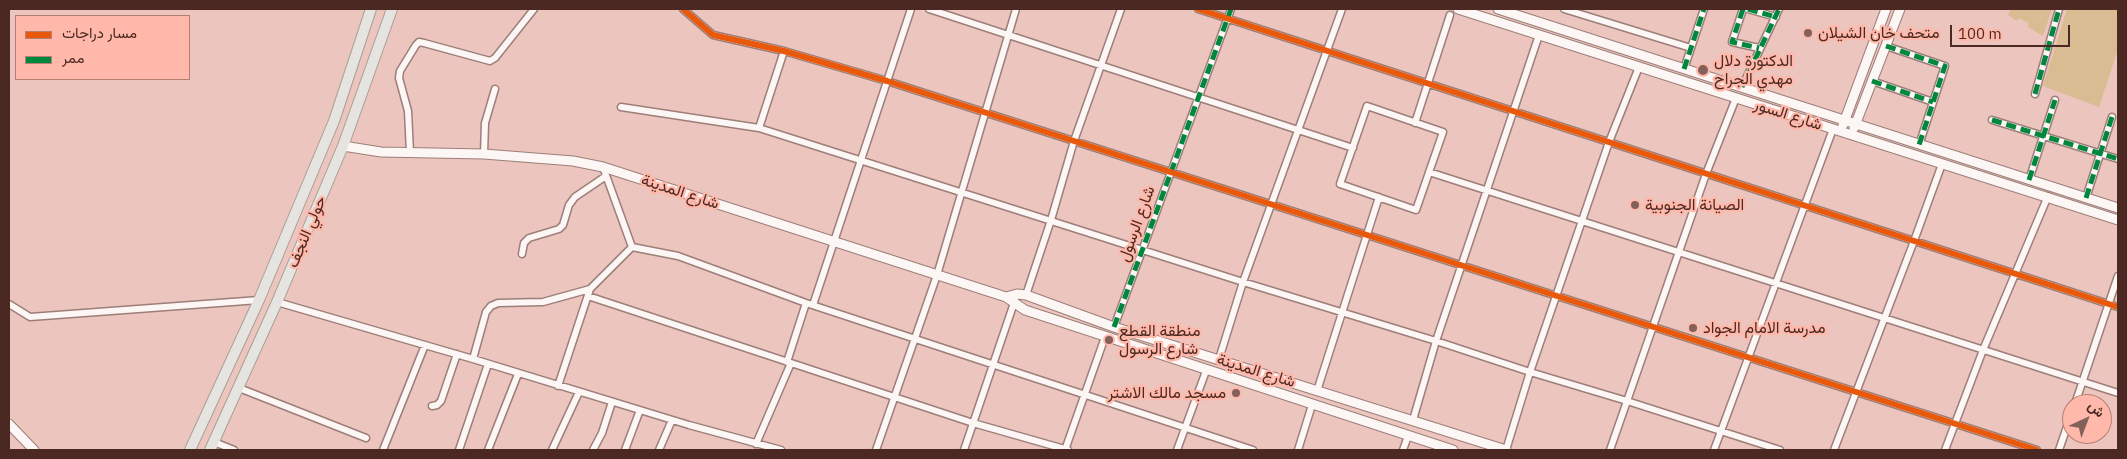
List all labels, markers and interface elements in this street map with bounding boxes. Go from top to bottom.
legend [15,15,190,80]
scale bar [1952,15,2072,47]
text: مسار دراجات [62,23,137,42]
place label: متحف خان الشيلان [1818,23,1939,43]
text: 100 m [1958,24,2002,43]
marker: متحف خان الشيلان [1802,27,1814,39]
text: ممر [62,48,84,67]
place label: الدكتورة دلال مهدي الجراح [1714,51,1793,89]
marker: الدكتورة دلال مهدي الجراح [1696,63,1710,77]
street label: شارع السور [1752,95,1824,135]
street label: شارع المدينة [639,170,721,214]
street label: شارع الرسول [1114,184,1160,264]
street label: حولي النجف [283,193,331,271]
place label: الصيانة الجنوبية [1645,195,1744,215]
marker: الصيانة الجنوبية [1629,199,1641,211]
place label: مدرسة الامام الجواد [1703,318,1825,338]
place label: منطقة القطع شارع الرسول [1119,321,1200,359]
marker: مدرسة الامام الجواد [1687,322,1699,334]
marker: منطقة القطع شارع الرسول [1103,334,1115,346]
street label: شارع المدينة [1215,350,1297,392]
place label: مسجد مالك الاشتر [1108,383,1226,403]
marker: مسجد مالك الاشتر [1230,387,1242,399]
north arrow [2062,394,2112,444]
text: ش [2084,396,2109,421]

